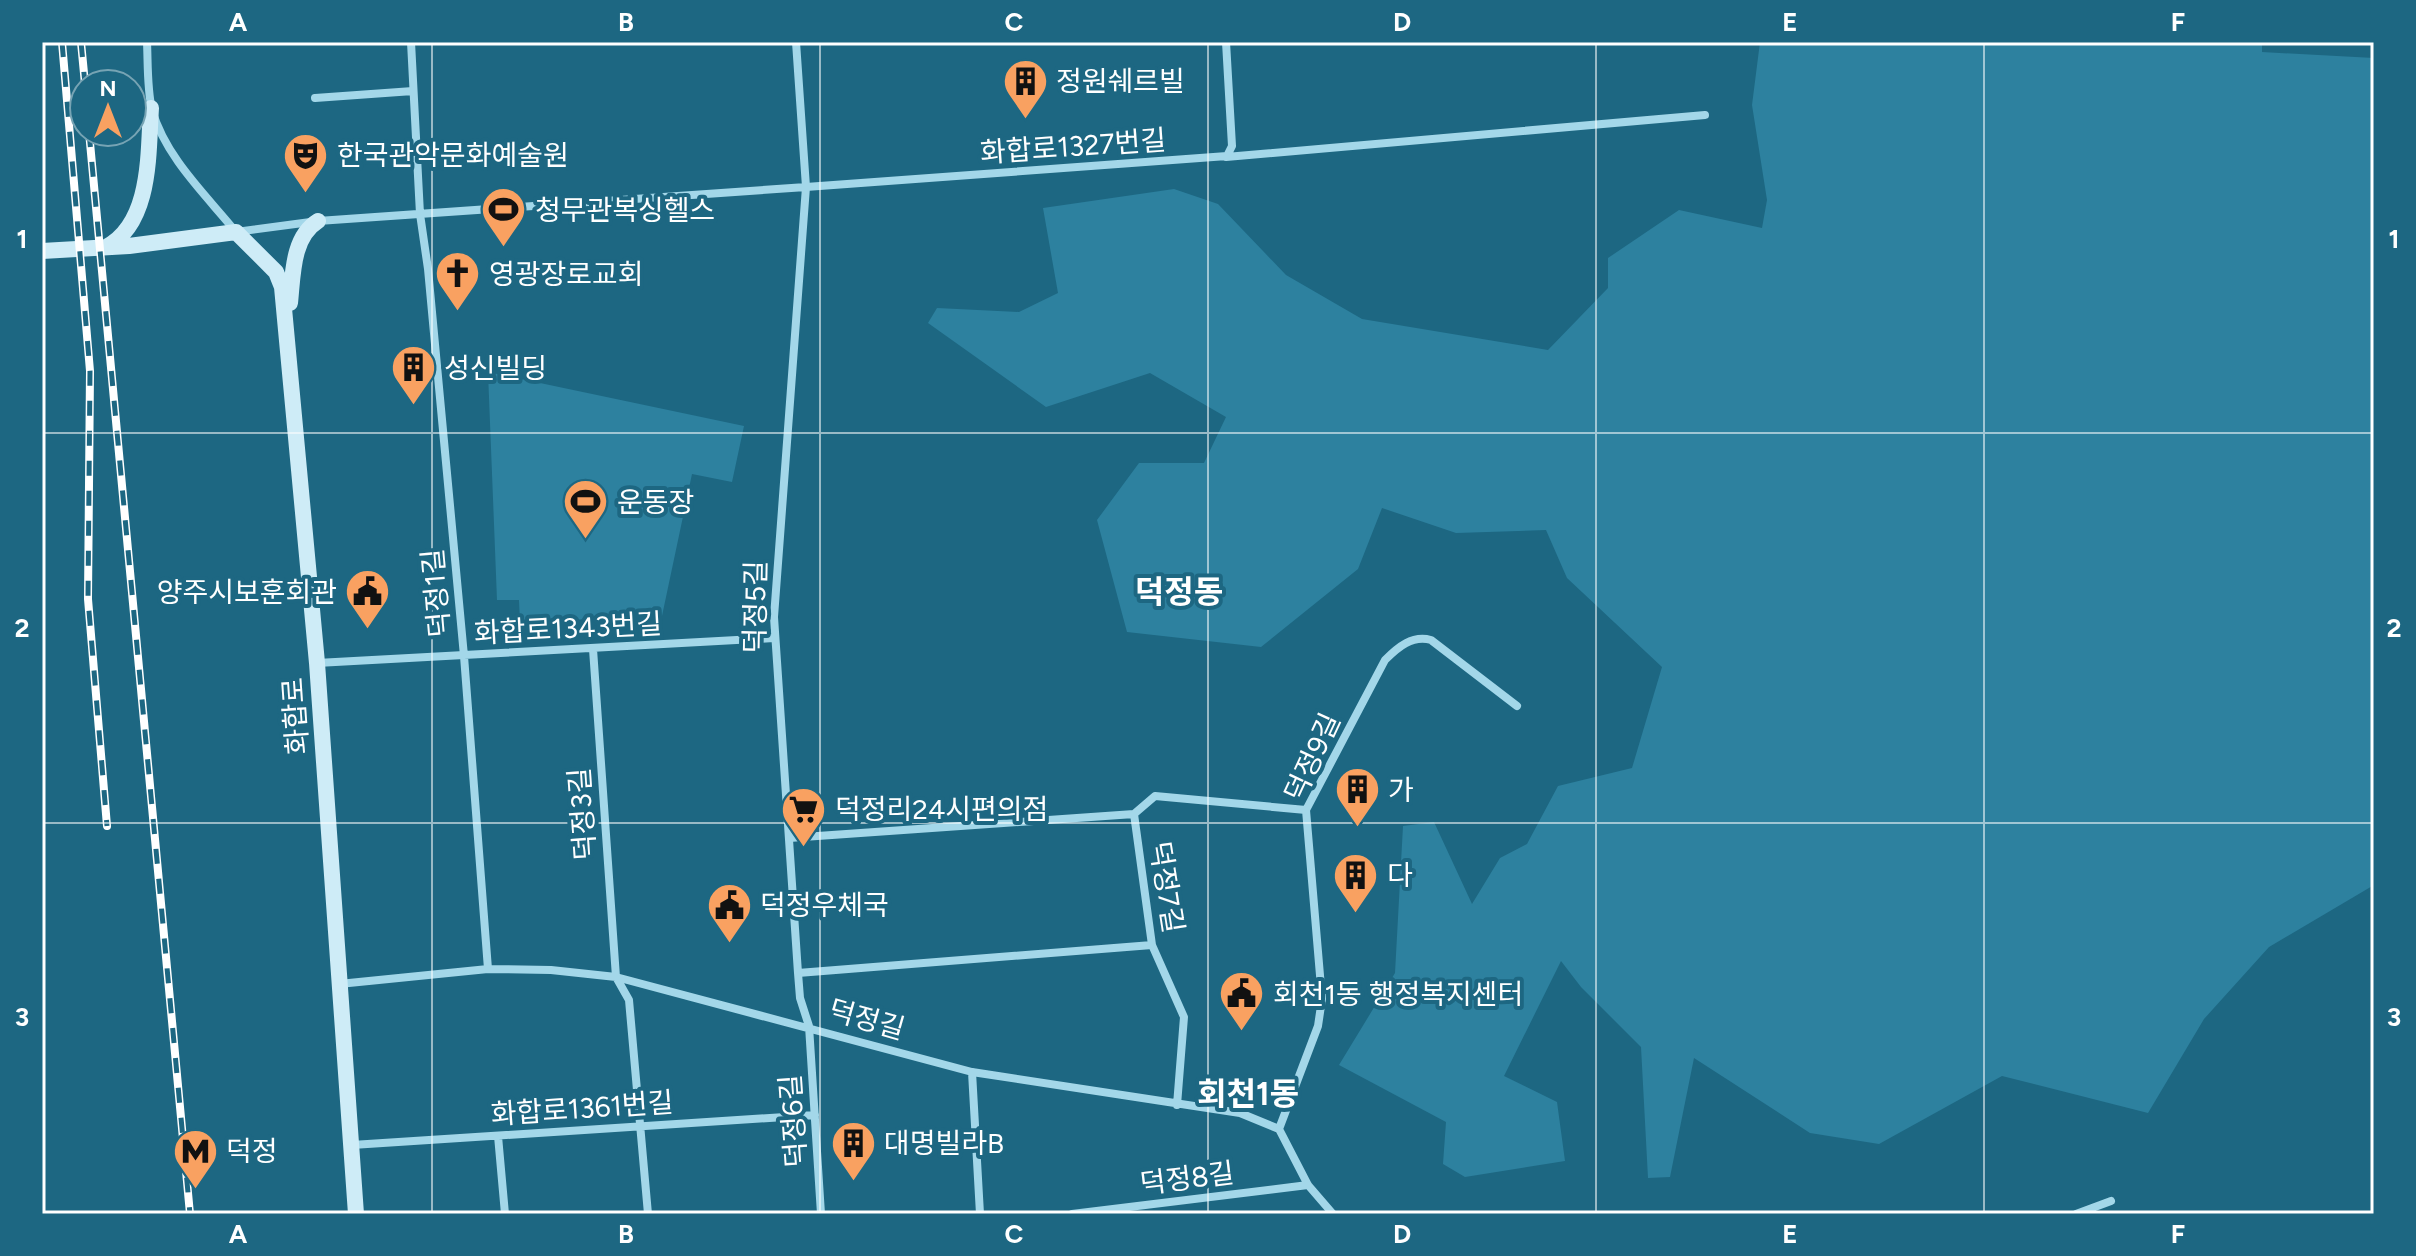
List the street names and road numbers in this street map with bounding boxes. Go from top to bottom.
street label: 화합로1327번길 [979,123,1167,169]
street label: 덕정1길 [415,547,457,639]
street label: 덕정5길 [737,560,773,654]
street label: 화합로1343번길 [473,606,663,650]
street label: 화합로 [275,676,315,756]
street label: 덕정9길 [1277,708,1347,806]
street label: 덕정3길 [562,767,602,861]
street label: 덕정7길 [1143,839,1191,935]
street label: 덕정길 [825,992,909,1046]
street label: 덕정6길 [773,1073,813,1169]
street label: 화합로1361번길 [490,1085,674,1131]
street label: 덕정8길 [1138,1155,1236,1201]

